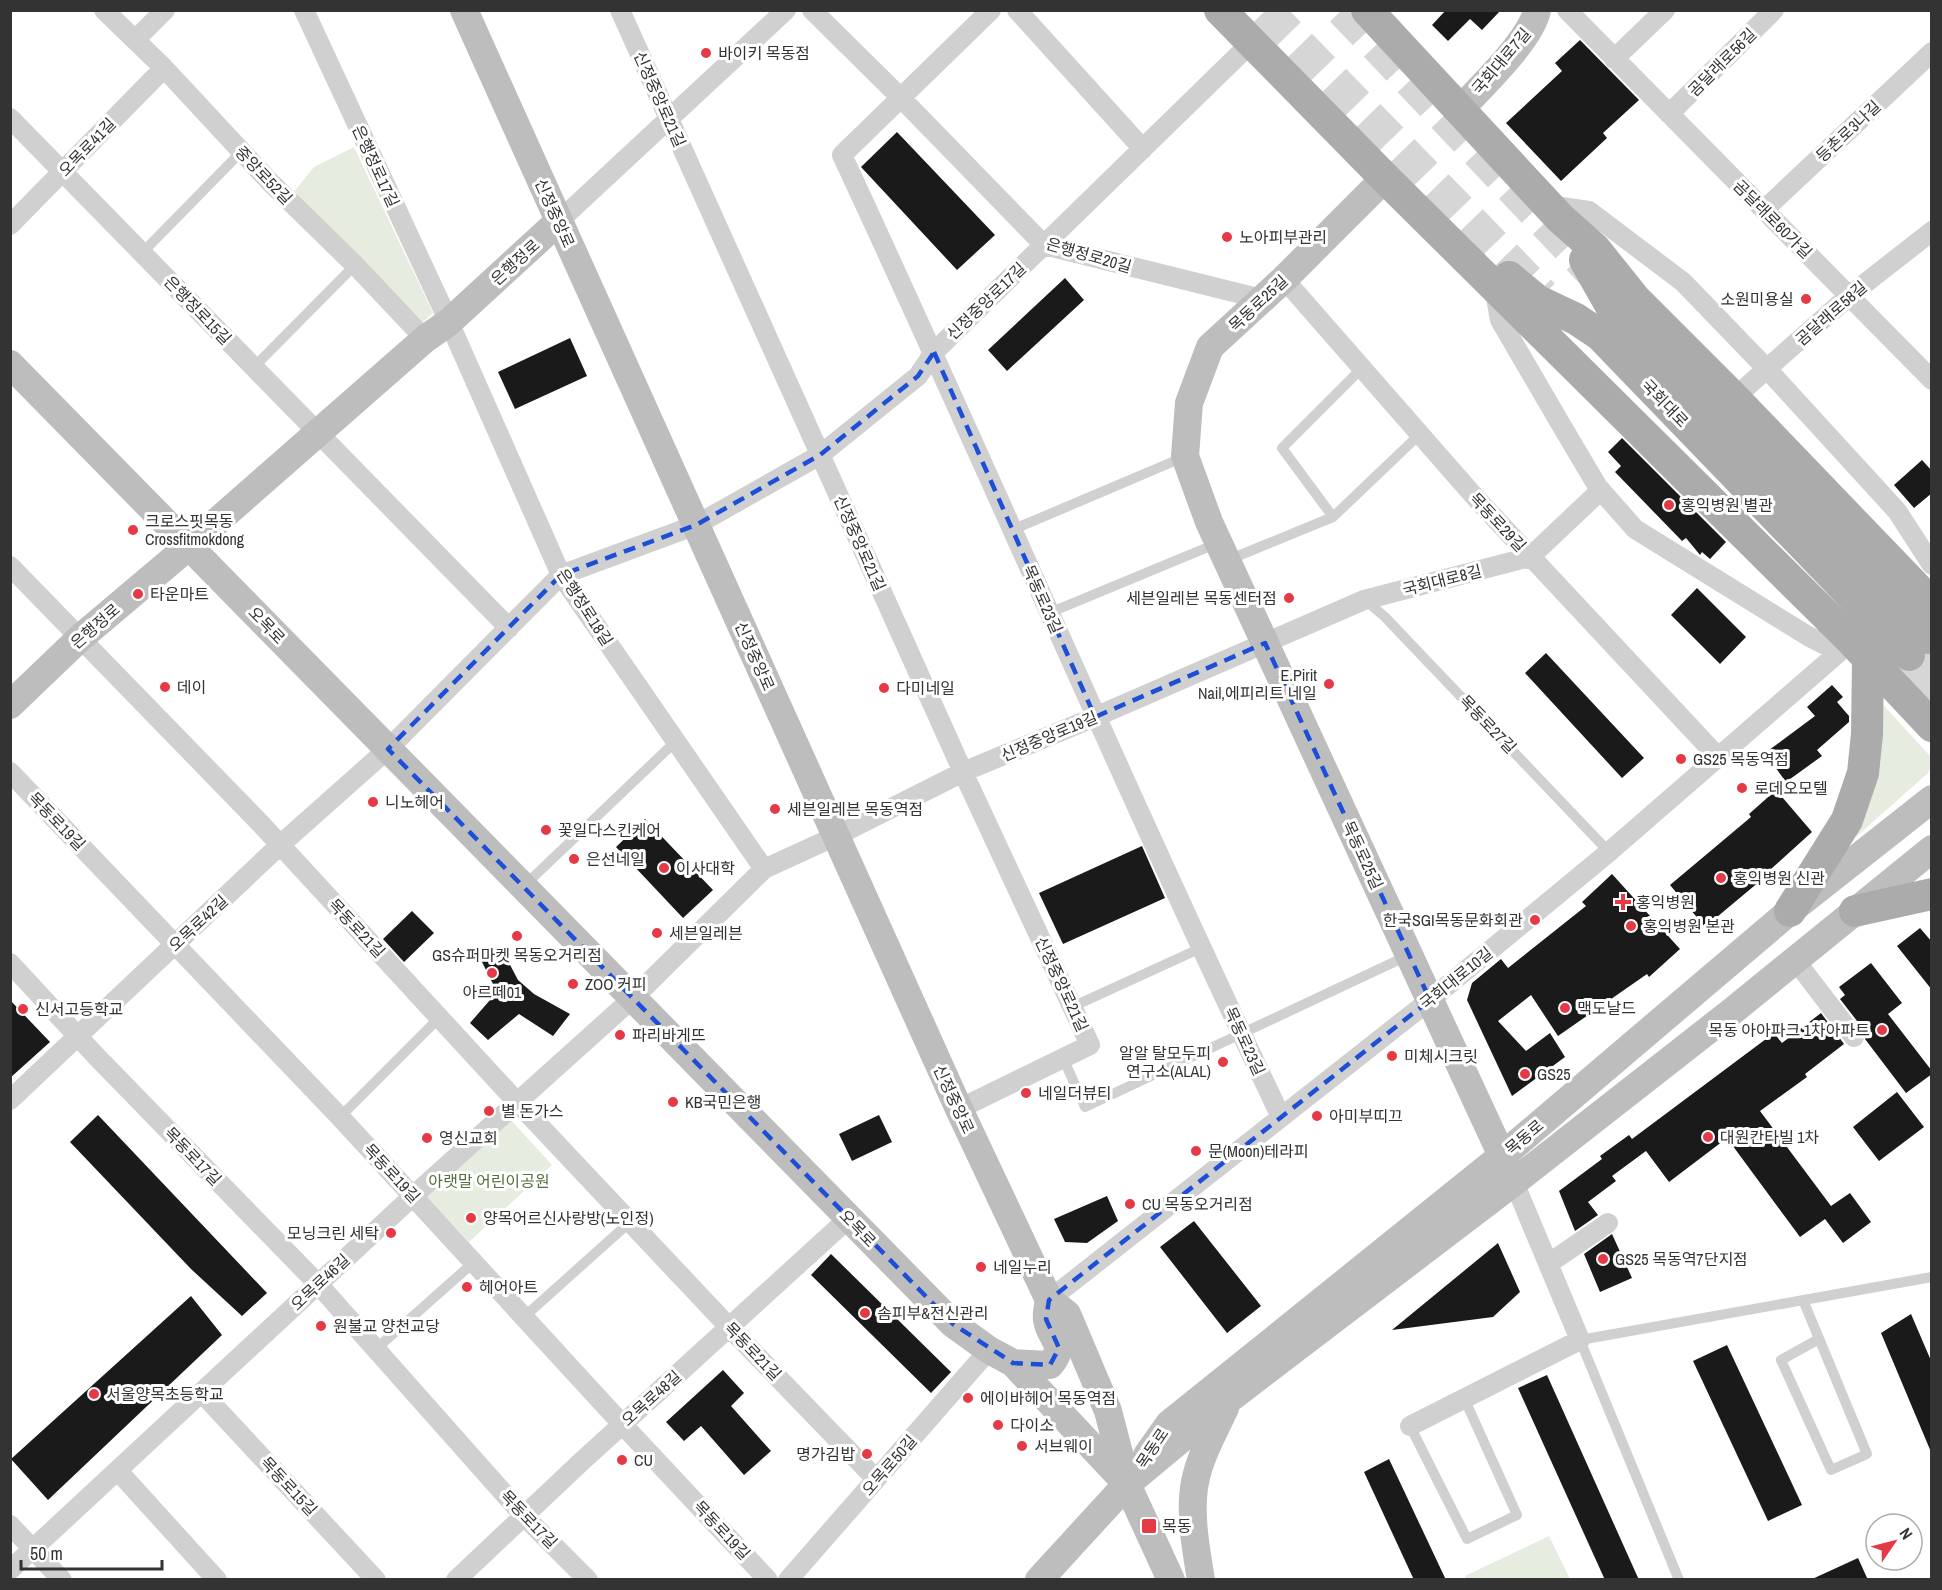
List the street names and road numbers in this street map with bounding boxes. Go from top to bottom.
street label: 국회대로7길 [1467,23,1535,99]
street label: 곰달래로56길 [1683,23,1761,101]
street label: 신정중앙로21길 [629,48,691,150]
street label: 등촌로3나길 [1811,95,1885,167]
street label: 오목로41길 [54,113,120,181]
street label: 은행정로17길 [347,121,405,211]
street label: 중앙로52길 [231,141,297,209]
street label: 신정중앙로 [530,175,580,251]
street label: 곰달래로60가길 [1729,175,1817,263]
street label: 은행정로20길 [1044,232,1134,278]
street label: 은행정로 [486,234,544,290]
street label: 신정중앙로17길 [941,257,1031,345]
street label: 목동로25길 [1224,270,1292,336]
street label: 은행정로15길 [159,271,237,349]
street label: 곰달래로58길 [1790,276,1872,350]
street label: 국회대로 [1637,374,1694,432]
street label: 목동로29길 [1465,488,1531,556]
street label: 신정중앙로21길 [829,492,891,594]
street label: 국회대로8길 [1400,560,1484,600]
street label: 목동로23길 [1018,561,1068,637]
street label: 은행정로18길 [552,564,618,650]
street label: 은행정로 [66,598,125,654]
street label: 오목로 [244,601,290,649]
street label: 신정중앙로 [730,618,780,694]
street label: 목동로27길 [1455,690,1521,758]
street label: 신정중앙로19길 [997,706,1101,766]
street label: 목동로19길 [24,787,90,855]
street label: 목동로25길 [1338,817,1388,893]
street label: 오목로42길 [164,890,232,956]
street label: 목동로21길 [324,894,390,962]
street label: 신정중앙로21길 [1030,933,1094,1035]
street label: 국회대로10길 [1415,942,1497,1014]
street label: 목동로23길 [1220,1003,1270,1079]
street label: 신정중앙로 [928,1061,980,1137]
street label: 목동로 [1500,1114,1548,1160]
street label: 목동로17길 [160,1122,226,1190]
street label: 목동로19길 [359,1139,425,1207]
street label: 오목로 [835,1204,881,1252]
street label: 오목로46길 [286,1249,354,1315]
street label: 목동로21길 [720,1317,786,1385]
street label: 오목로48길 [616,1365,686,1431]
street label: 목동로 [1131,1423,1174,1472]
street label: 오목로50길 [857,1430,921,1500]
street label: 목동로15길 [256,1452,322,1520]
street label: 목동로17길 [496,1485,562,1553]
street label: 목동로19길 [689,1496,755,1564]

